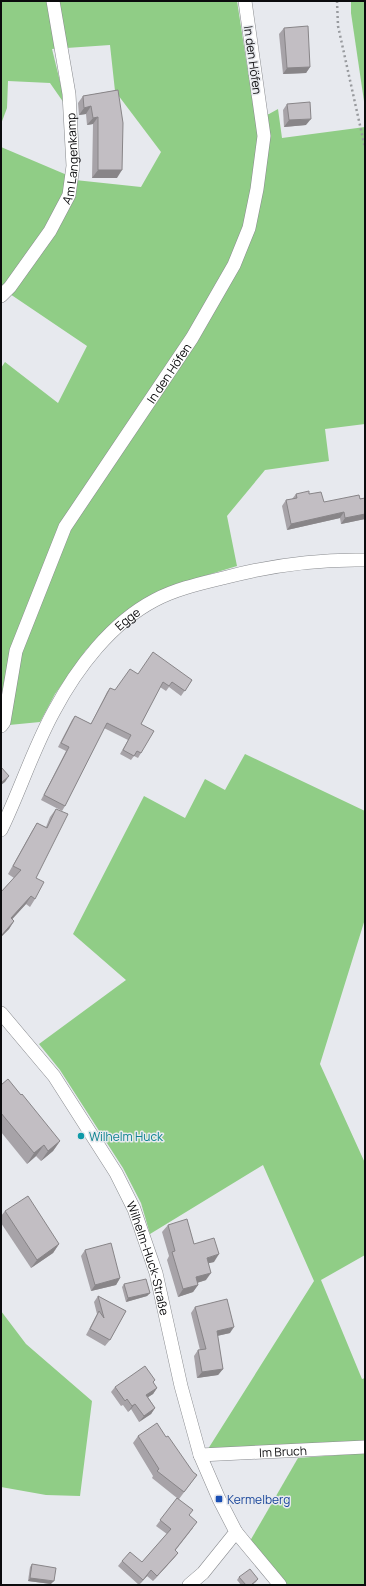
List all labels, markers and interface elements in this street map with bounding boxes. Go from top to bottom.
street label: In den Höfen [240,25,266,95]
street label: Am Langenkamp [57,113,82,207]
street label: In den Höfen [142,339,195,406]
street label: Egge [111,603,143,634]
place label: Wilhelm Huck [89,1128,164,1145]
marker: Wilhelm Huck [76,1131,86,1141]
street label: Wilhelm-Huck-Straße [123,1198,174,1317]
street label: Im Bruch [259,1441,307,1461]
place label: Kermelberg [227,1491,290,1508]
marker: Kermelberg [214,1494,224,1504]

